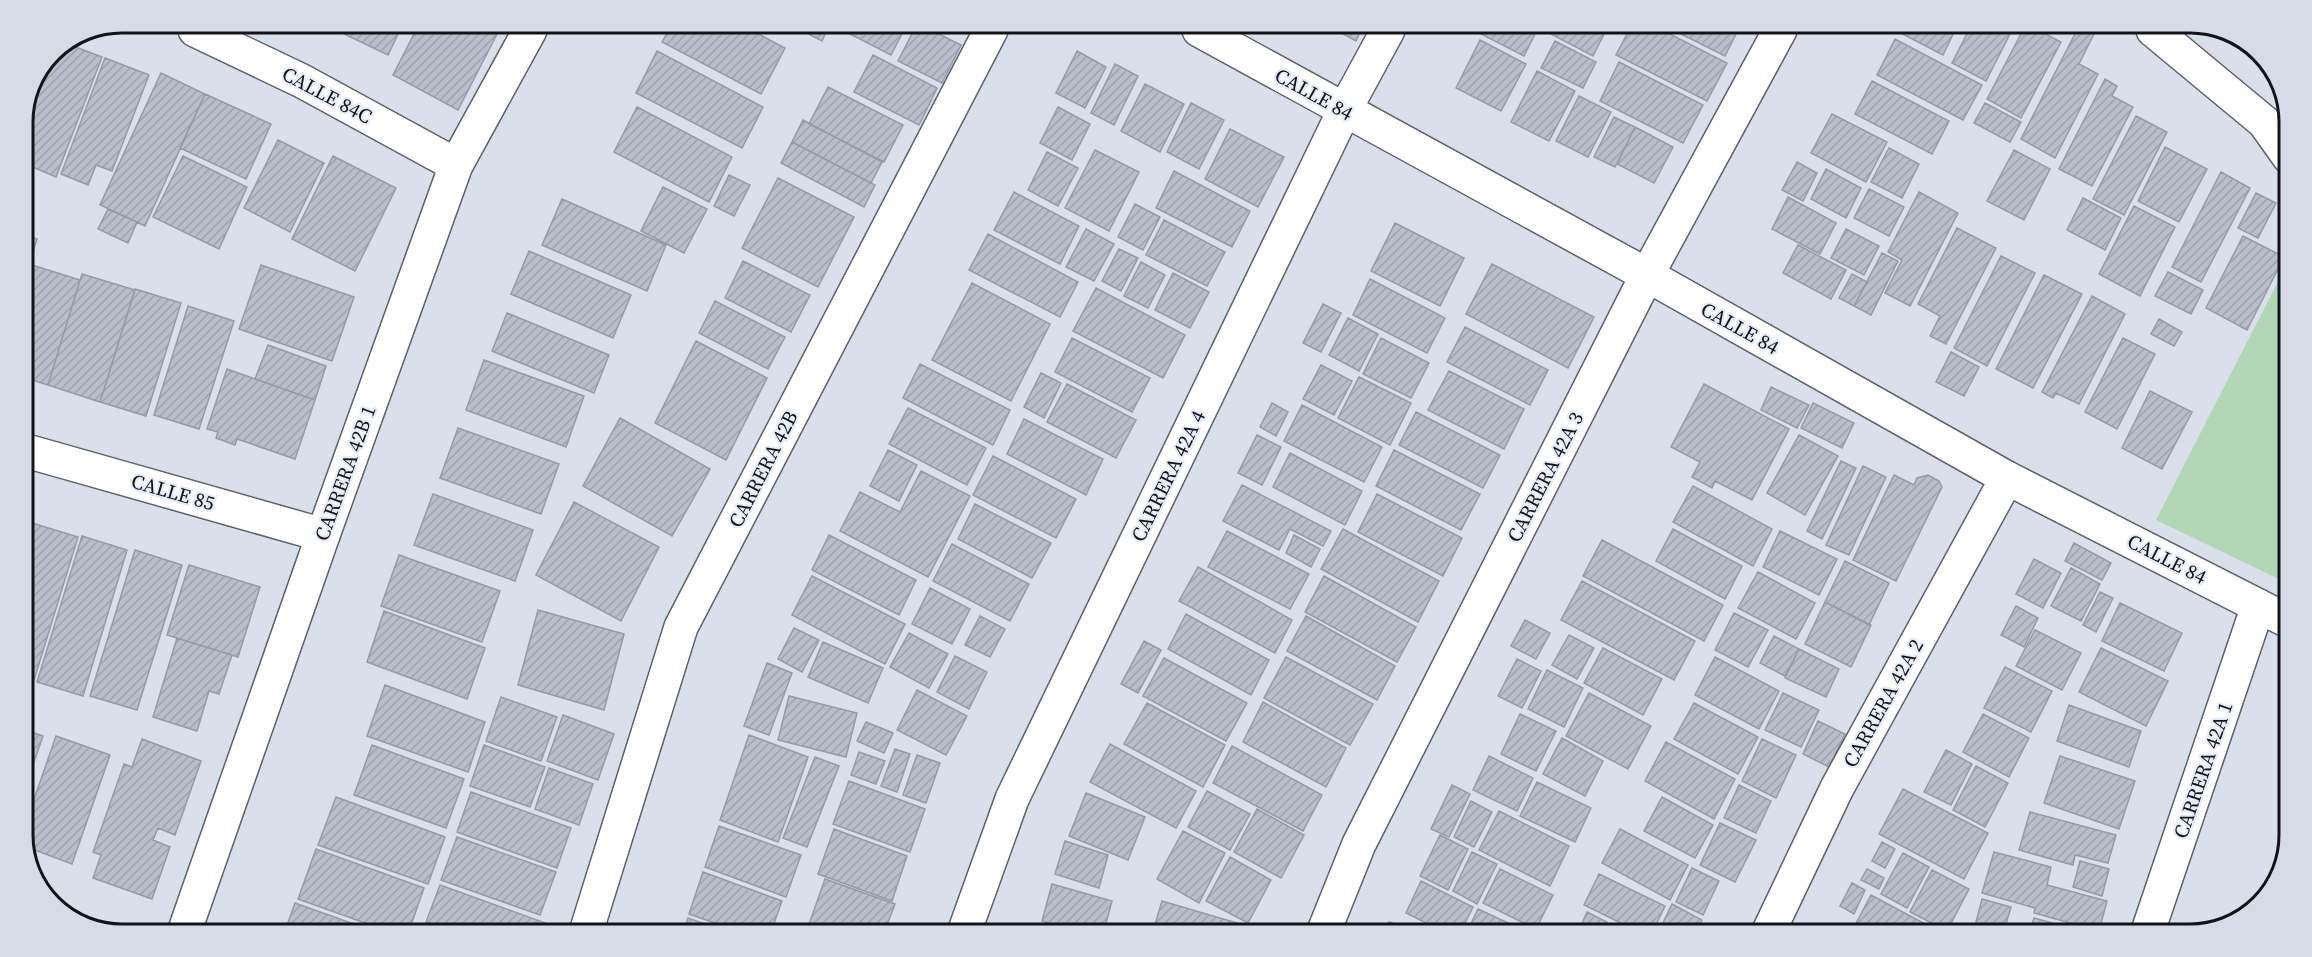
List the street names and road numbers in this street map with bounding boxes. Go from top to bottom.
street label: CALLE 84C [277,60,377,130]
street label: CALLE 84 [1270,61,1358,127]
street label: CALLE 84 [1696,295,1784,361]
street label: CARRERA 42B 1 [308,401,382,545]
street label: CARRERA 42B [722,406,804,532]
street label: CARRERA 42A 4 [1124,406,1212,546]
street label: CARRERA 42A 3 [1500,407,1590,547]
street label: CALLE 85 [128,467,218,517]
street label: CALLE 84 [2123,527,2211,591]
street label: CARRERA 42A 2 [1836,634,1930,772]
street label: CARRERA 42A 1 [2166,698,2240,842]

